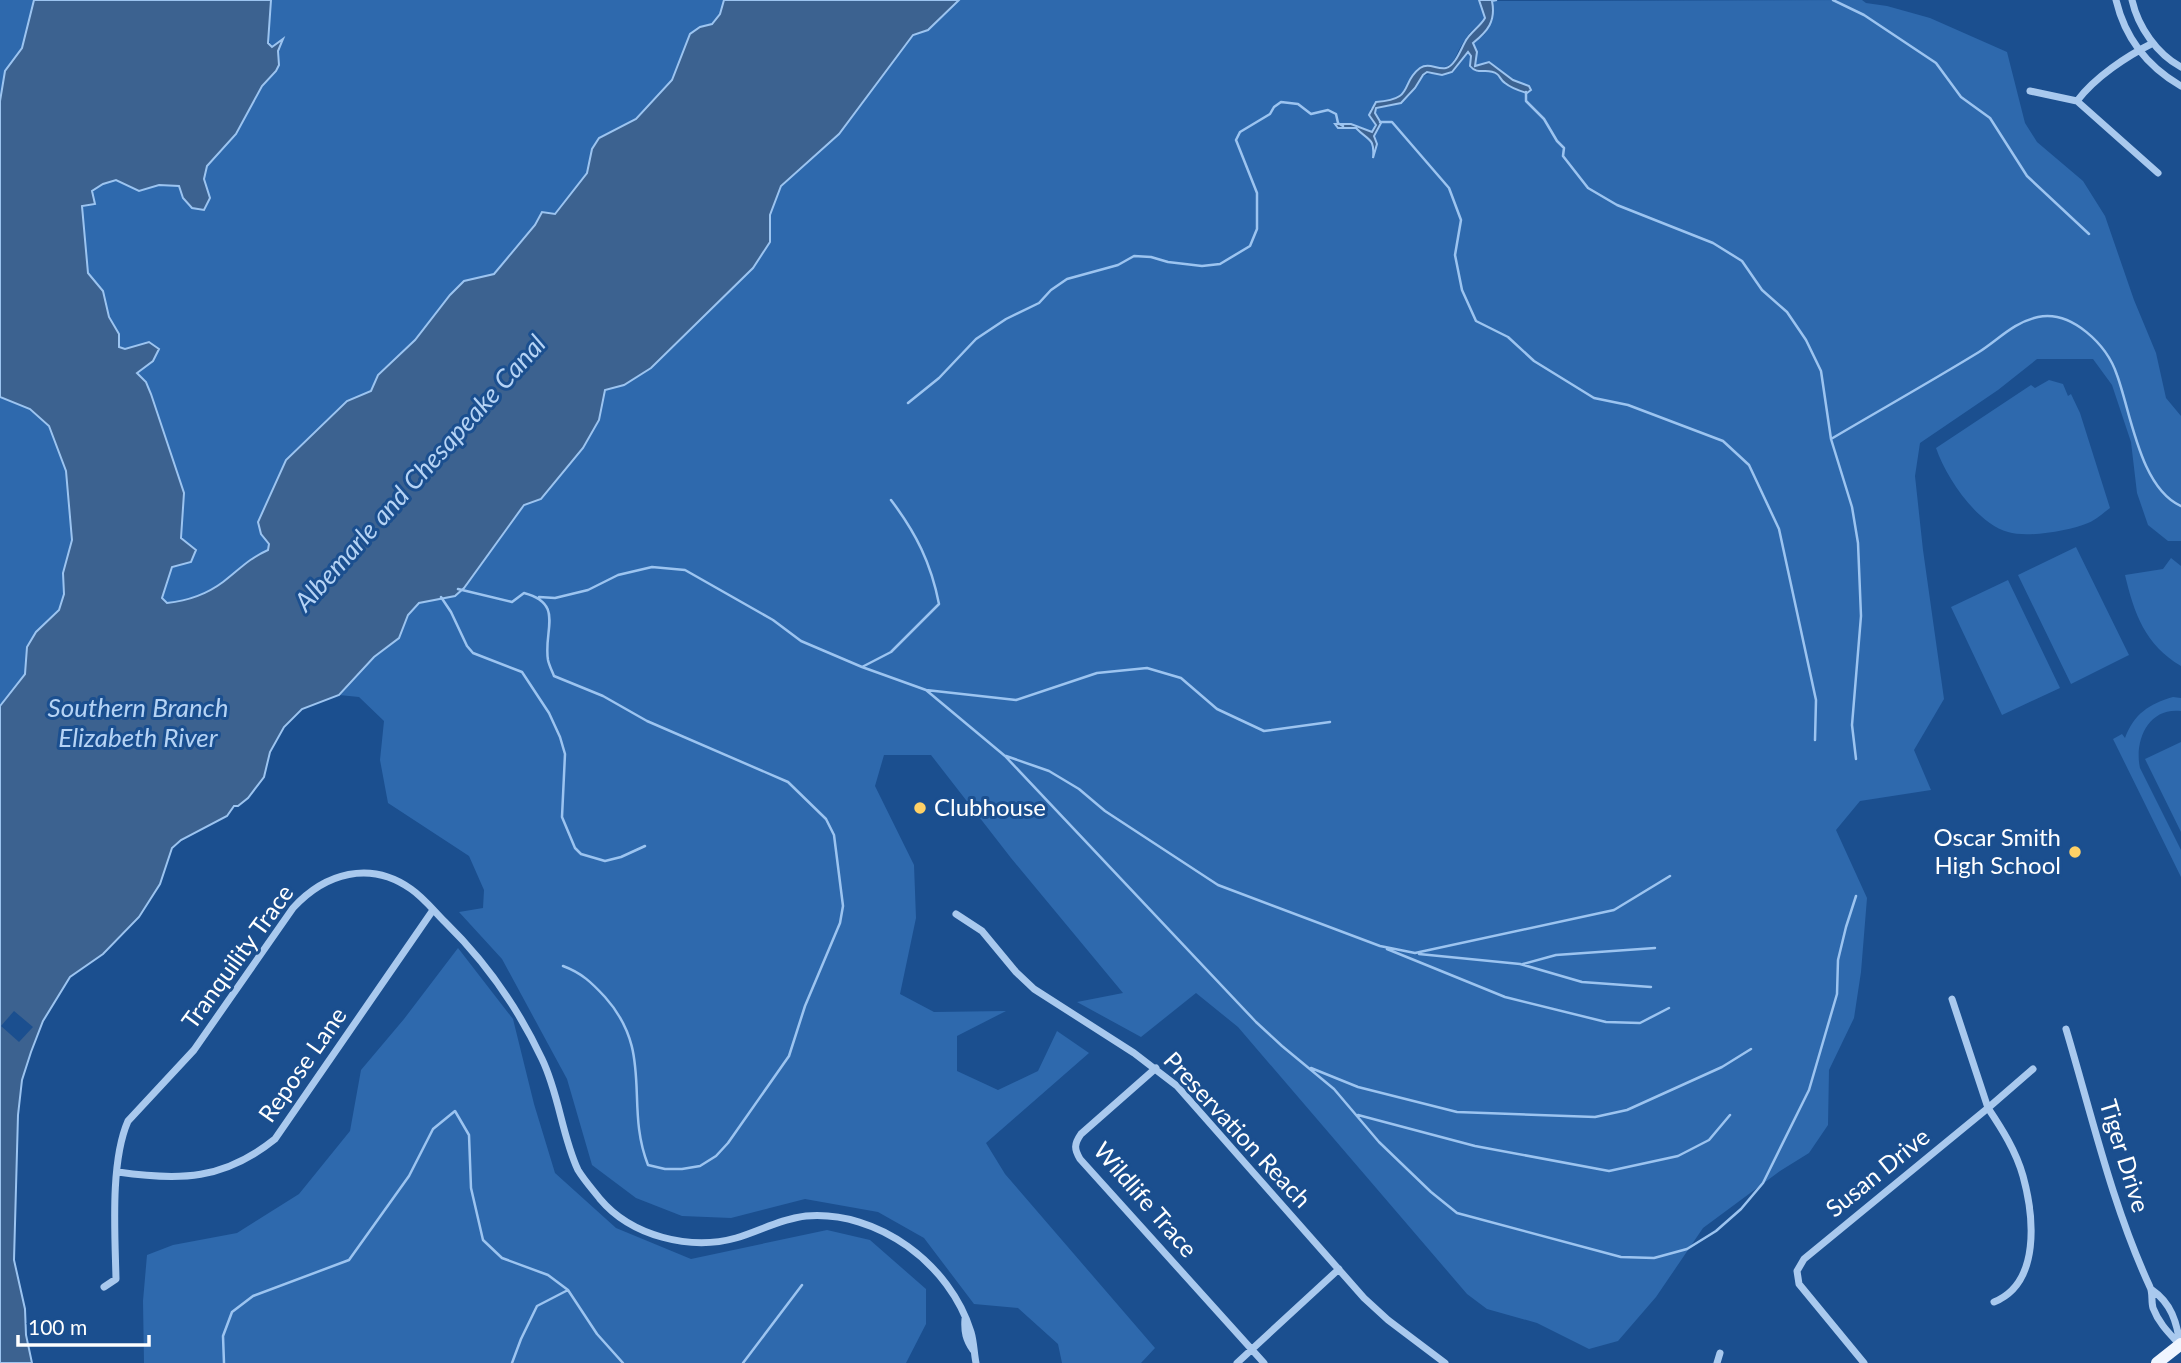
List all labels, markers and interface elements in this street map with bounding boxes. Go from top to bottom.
water label: Albemarle and Chesapeake Canal [286,328,552,618]
water label: Southern Branch Elizabeth River [48,691,228,753]
place label: Clubhouse [934,792,1046,821]
marker: Clubhouse [912,800,928,816]
place label: Oscar Smith High School [1934,822,2061,879]
marker: Oscar Smith High School [2067,844,2083,860]
street label: Tranquility Trace [175,878,299,1034]
street label: Repose Lane [252,1001,352,1127]
street label: Preservation Reach [1158,1045,1318,1213]
street label: Tiger Drive [2095,1096,2156,1215]
street label: Susan Drive [1819,1121,1935,1223]
street label: Wildlife Trace [1088,1136,1204,1263]
scale bar [18,1304,149,1348]
text: 100 m [28,1314,87,1339]

